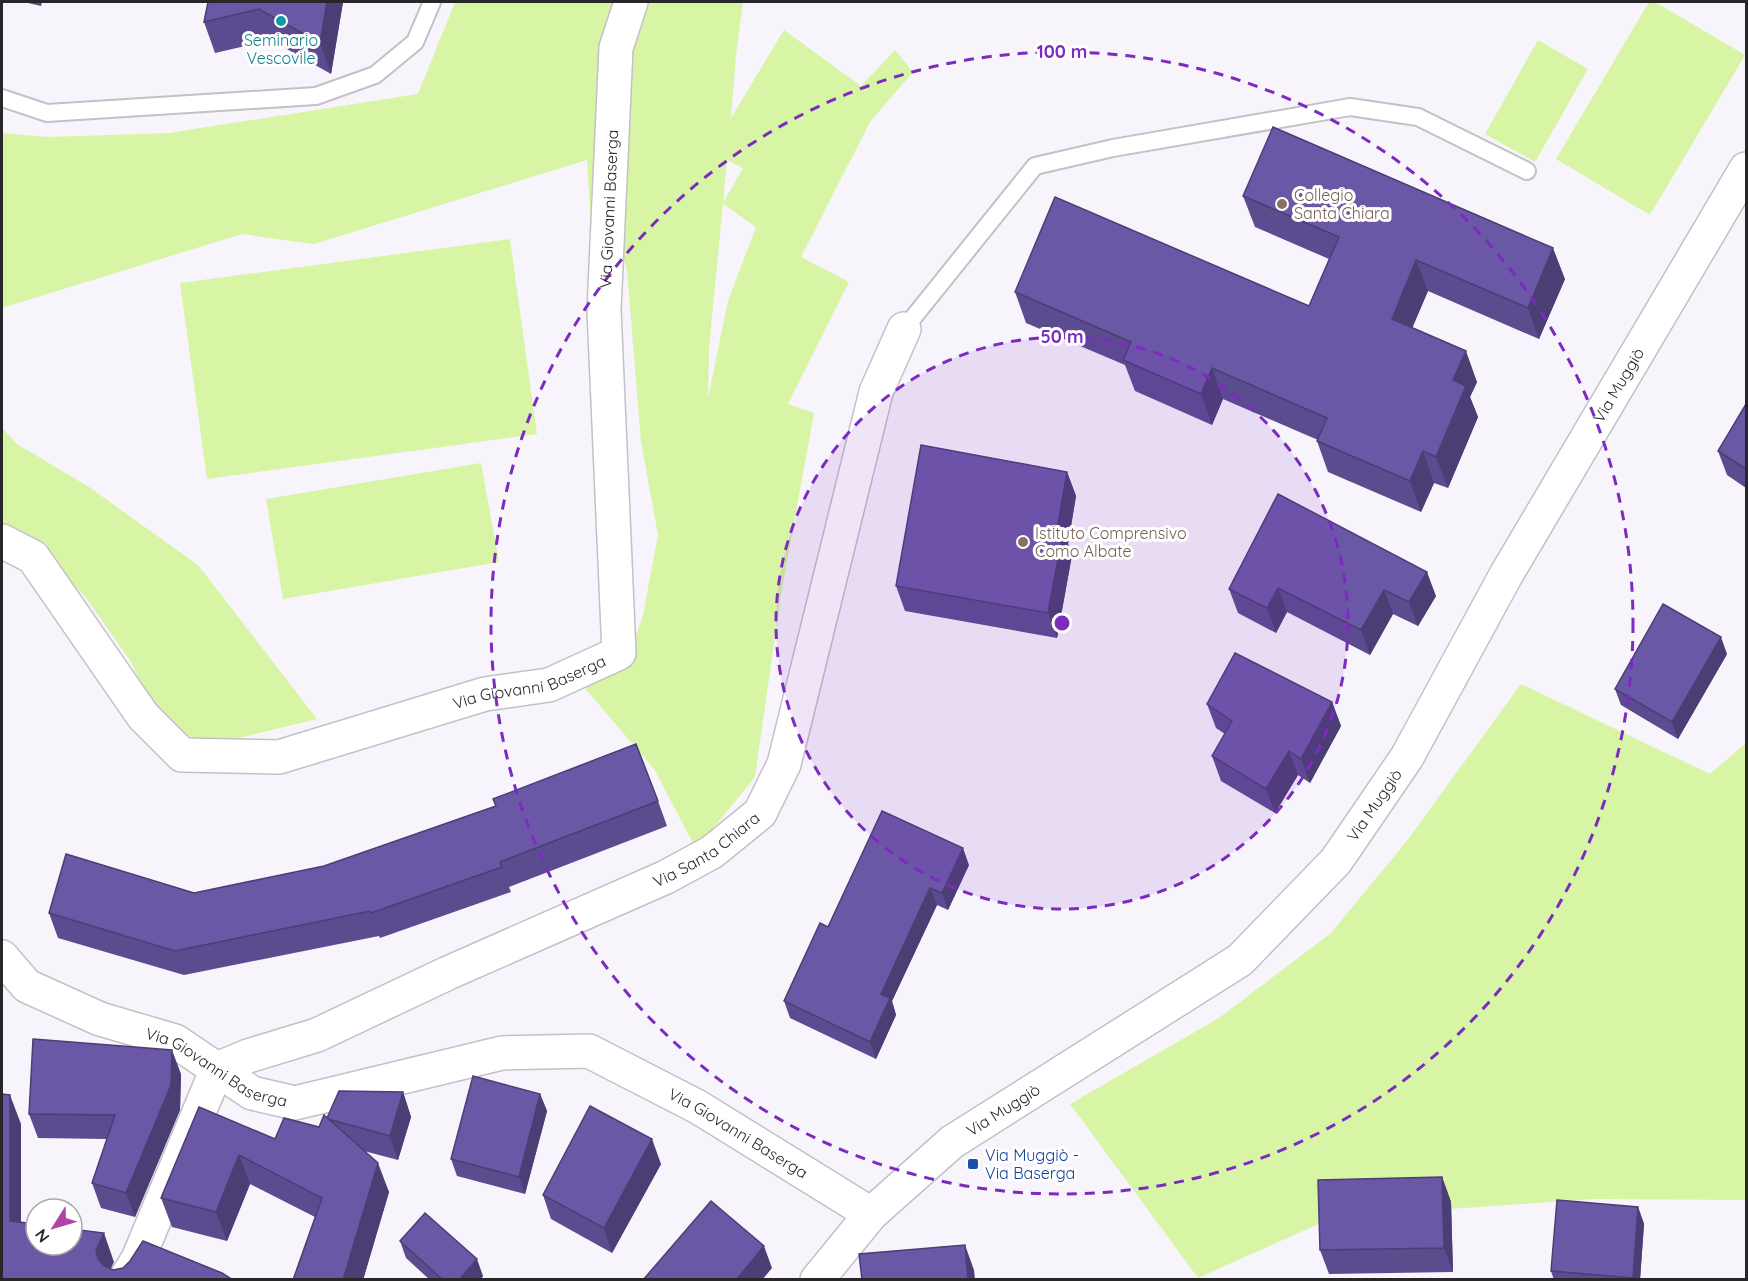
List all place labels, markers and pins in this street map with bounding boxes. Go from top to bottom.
marker: Seminario Vescovile [274,14,288,28]
place label: Seminario Vescovile [244,30,318,68]
place label: Collegio Santa Chiara [1294,185,1390,223]
marker: Collegio Santa Chiara [1275,197,1289,211]
place label: Istituto Comprensivo Como Albate [1035,523,1187,561]
marker: Istituto Comprensivo Como Albate [1016,535,1030,549]
centre of rings [1052,613,1072,633]
place label: Via Muggiò - Via Baserga [985,1145,1079,1183]
marker: Via Muggiò - Via Baserga [966,1157,980,1171]

